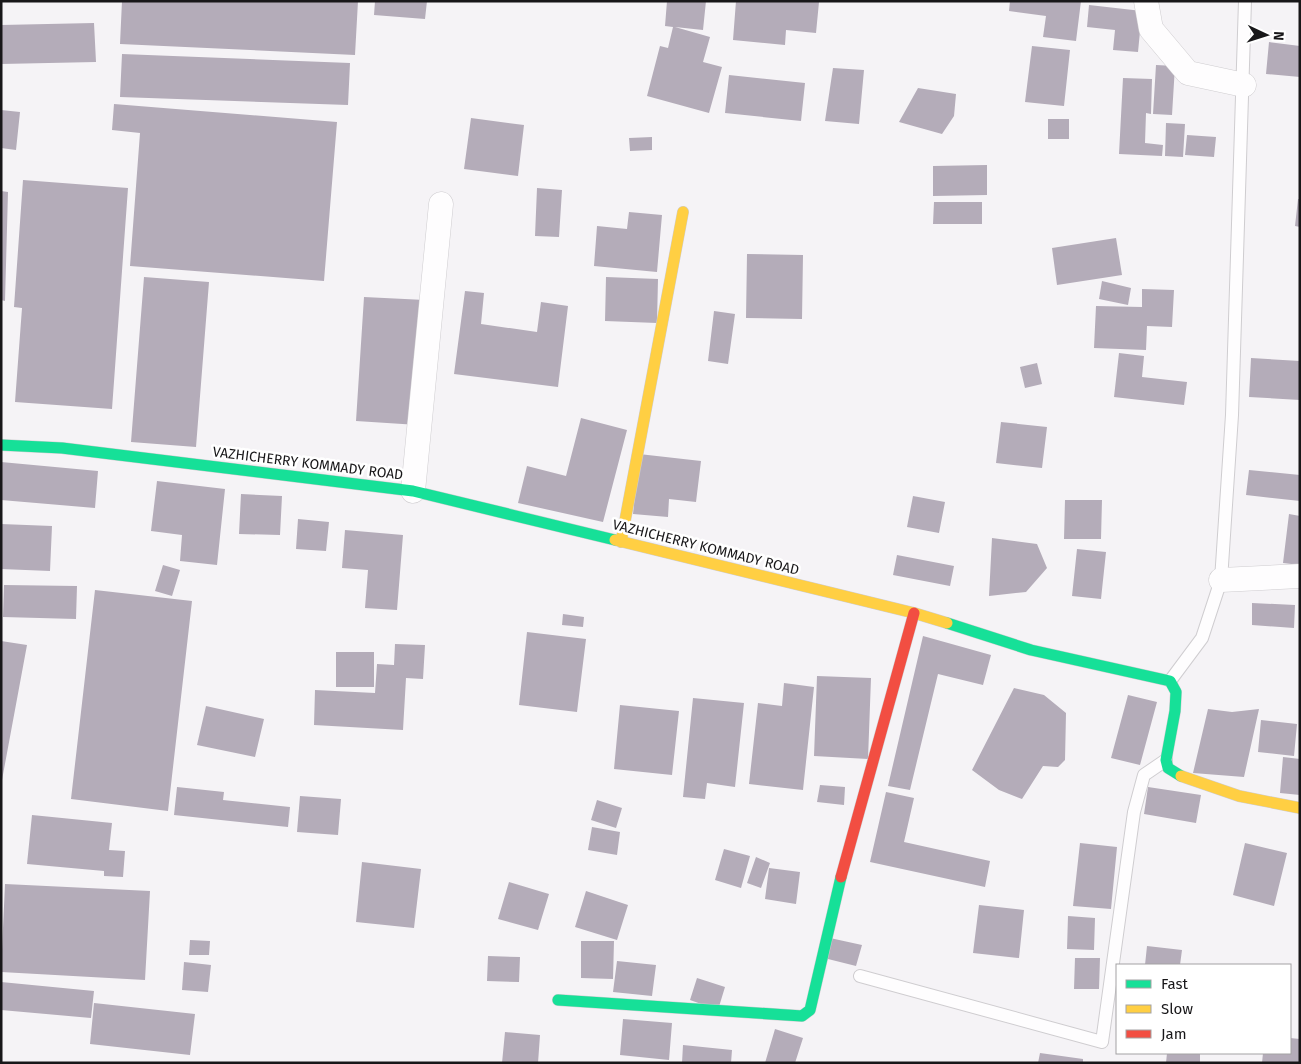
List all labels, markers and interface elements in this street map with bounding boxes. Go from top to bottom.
north arrow [1241,10,1291,60]
text: N [1270,31,1287,41]
street label: VAZHICHERRY KOMMADY ROAD [212,443,404,484]
street label: VAZHICHERRY KOMMADY ROAD [611,516,801,579]
legend [1116,964,1291,1054]
text: Fast [1161,975,1188,993]
text: Slow [1161,1000,1193,1018]
text: Jam [1161,1025,1187,1043]

